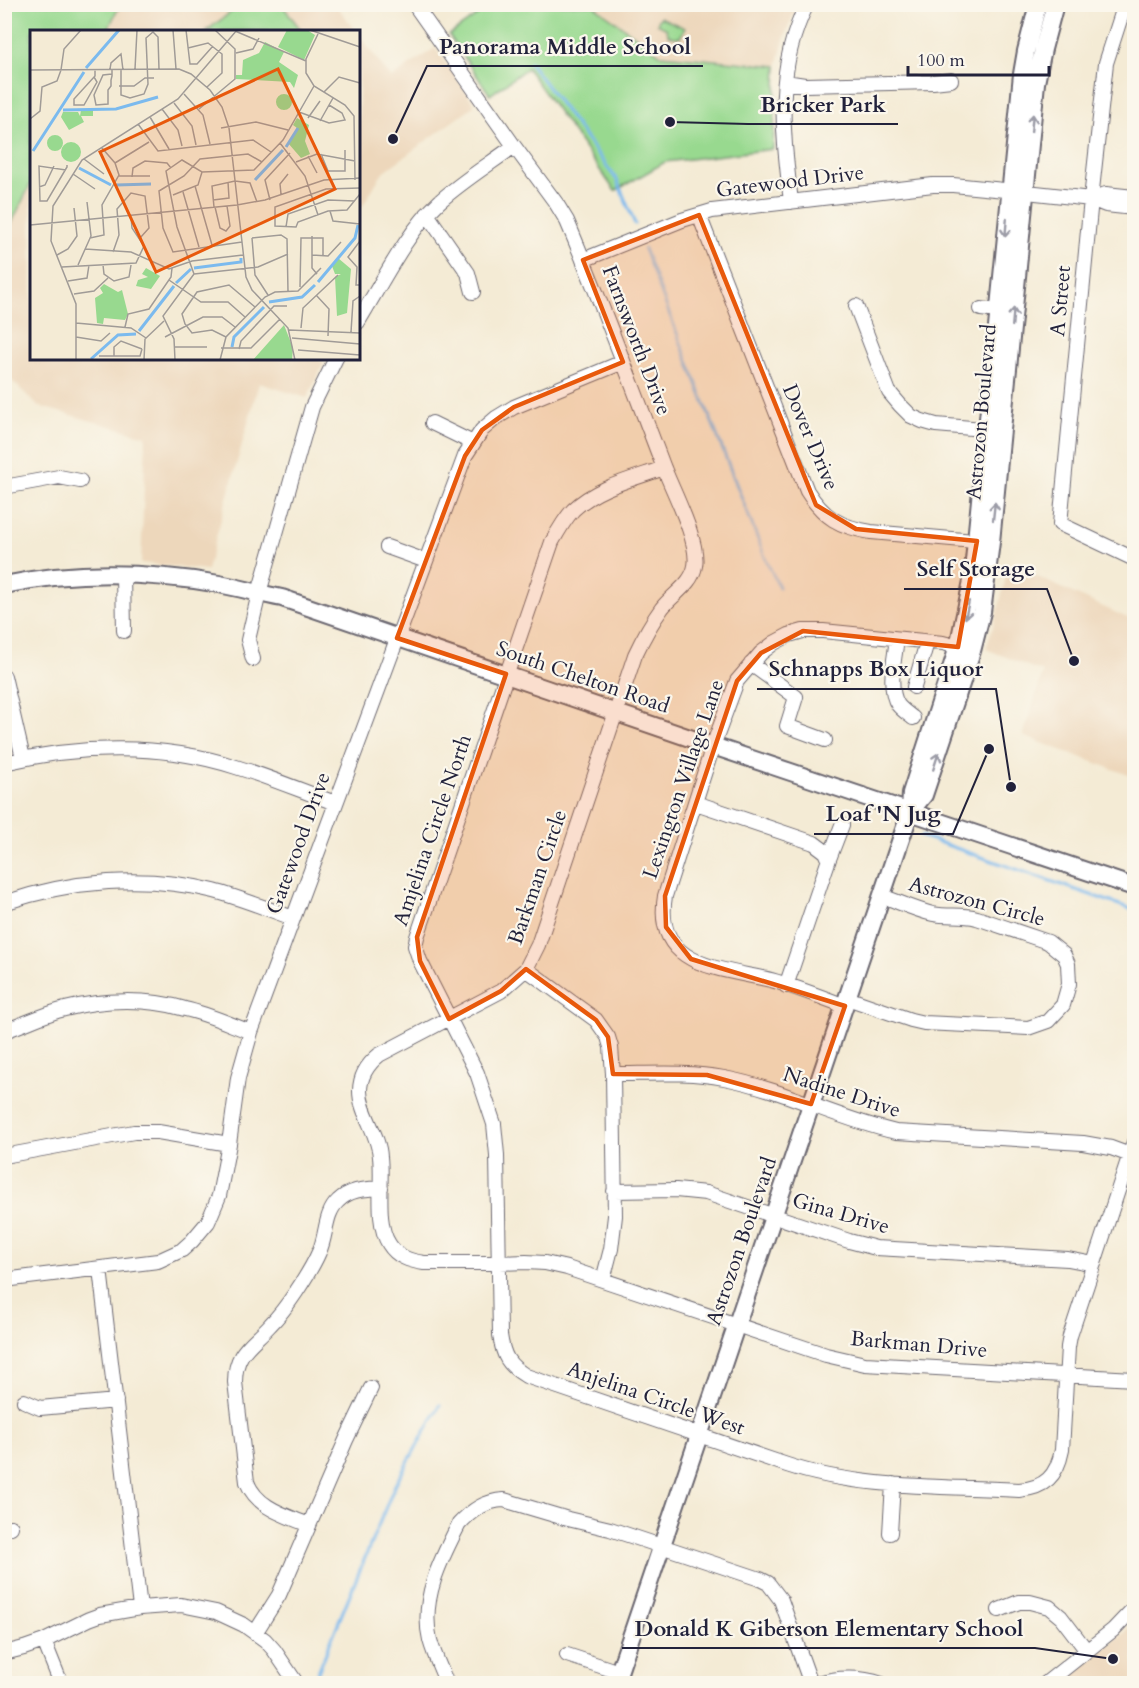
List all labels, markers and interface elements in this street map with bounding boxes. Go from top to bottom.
callout: Panorama Middle School [427,26,703,66]
inset map [30,30,360,360]
text: Panorama Middle School [439,32,692,62]
scale bar [908,39,1049,77]
text: 100 m [917,48,965,73]
callout: Bricker Park [748,84,898,124]
text: Bricker Park [760,90,886,120]
one-way arrow [1027,113,1038,133]
street label: Gatewood Drive [714,158,866,205]
one-way arrow [1000,218,1011,238]
street label: Farnsworth Drive [595,261,678,419]
street label: A Street [1043,264,1078,338]
one-way arrow [1008,307,1019,327]
street label: Astrozon Boulevard [959,323,1004,501]
street label: Dover Drive [775,380,846,495]
one-way arrow [989,501,1000,521]
callout: Self Storage [904,549,1047,589]
text: Self Storage [917,554,1035,584]
one-way arrow [961,600,972,619]
street label: South Chelton Road [492,634,673,721]
callout: Schnapps Box Liquor [757,649,996,689]
text: Schnapps Box Liquor [769,654,984,684]
street label: Lexington Village Lane [636,676,731,883]
street label: Amjelina Circle North [386,730,479,930]
one-way arrow [931,752,942,771]
street label: Gatewood Drive [259,768,338,918]
callout: Loaf 'N Jug [814,794,953,834]
text: Loaf 'N Jug [825,799,941,829]
street label: Barkman Circle [501,806,574,948]
street label: Astrozon Circle [906,869,1048,934]
street label: Nadine Drive [779,1060,904,1125]
street label: Astrozon Boulevard [699,1153,784,1329]
street label: Gina Drive [789,1186,893,1241]
street label: Barkman Drive [849,1324,989,1365]
street label: Anjelina Circle West [563,1354,749,1443]
callout: Donald K Giberson Elementary School [622,1608,1035,1648]
text: Donald K Giberson Elementary School [635,1614,1024,1644]

